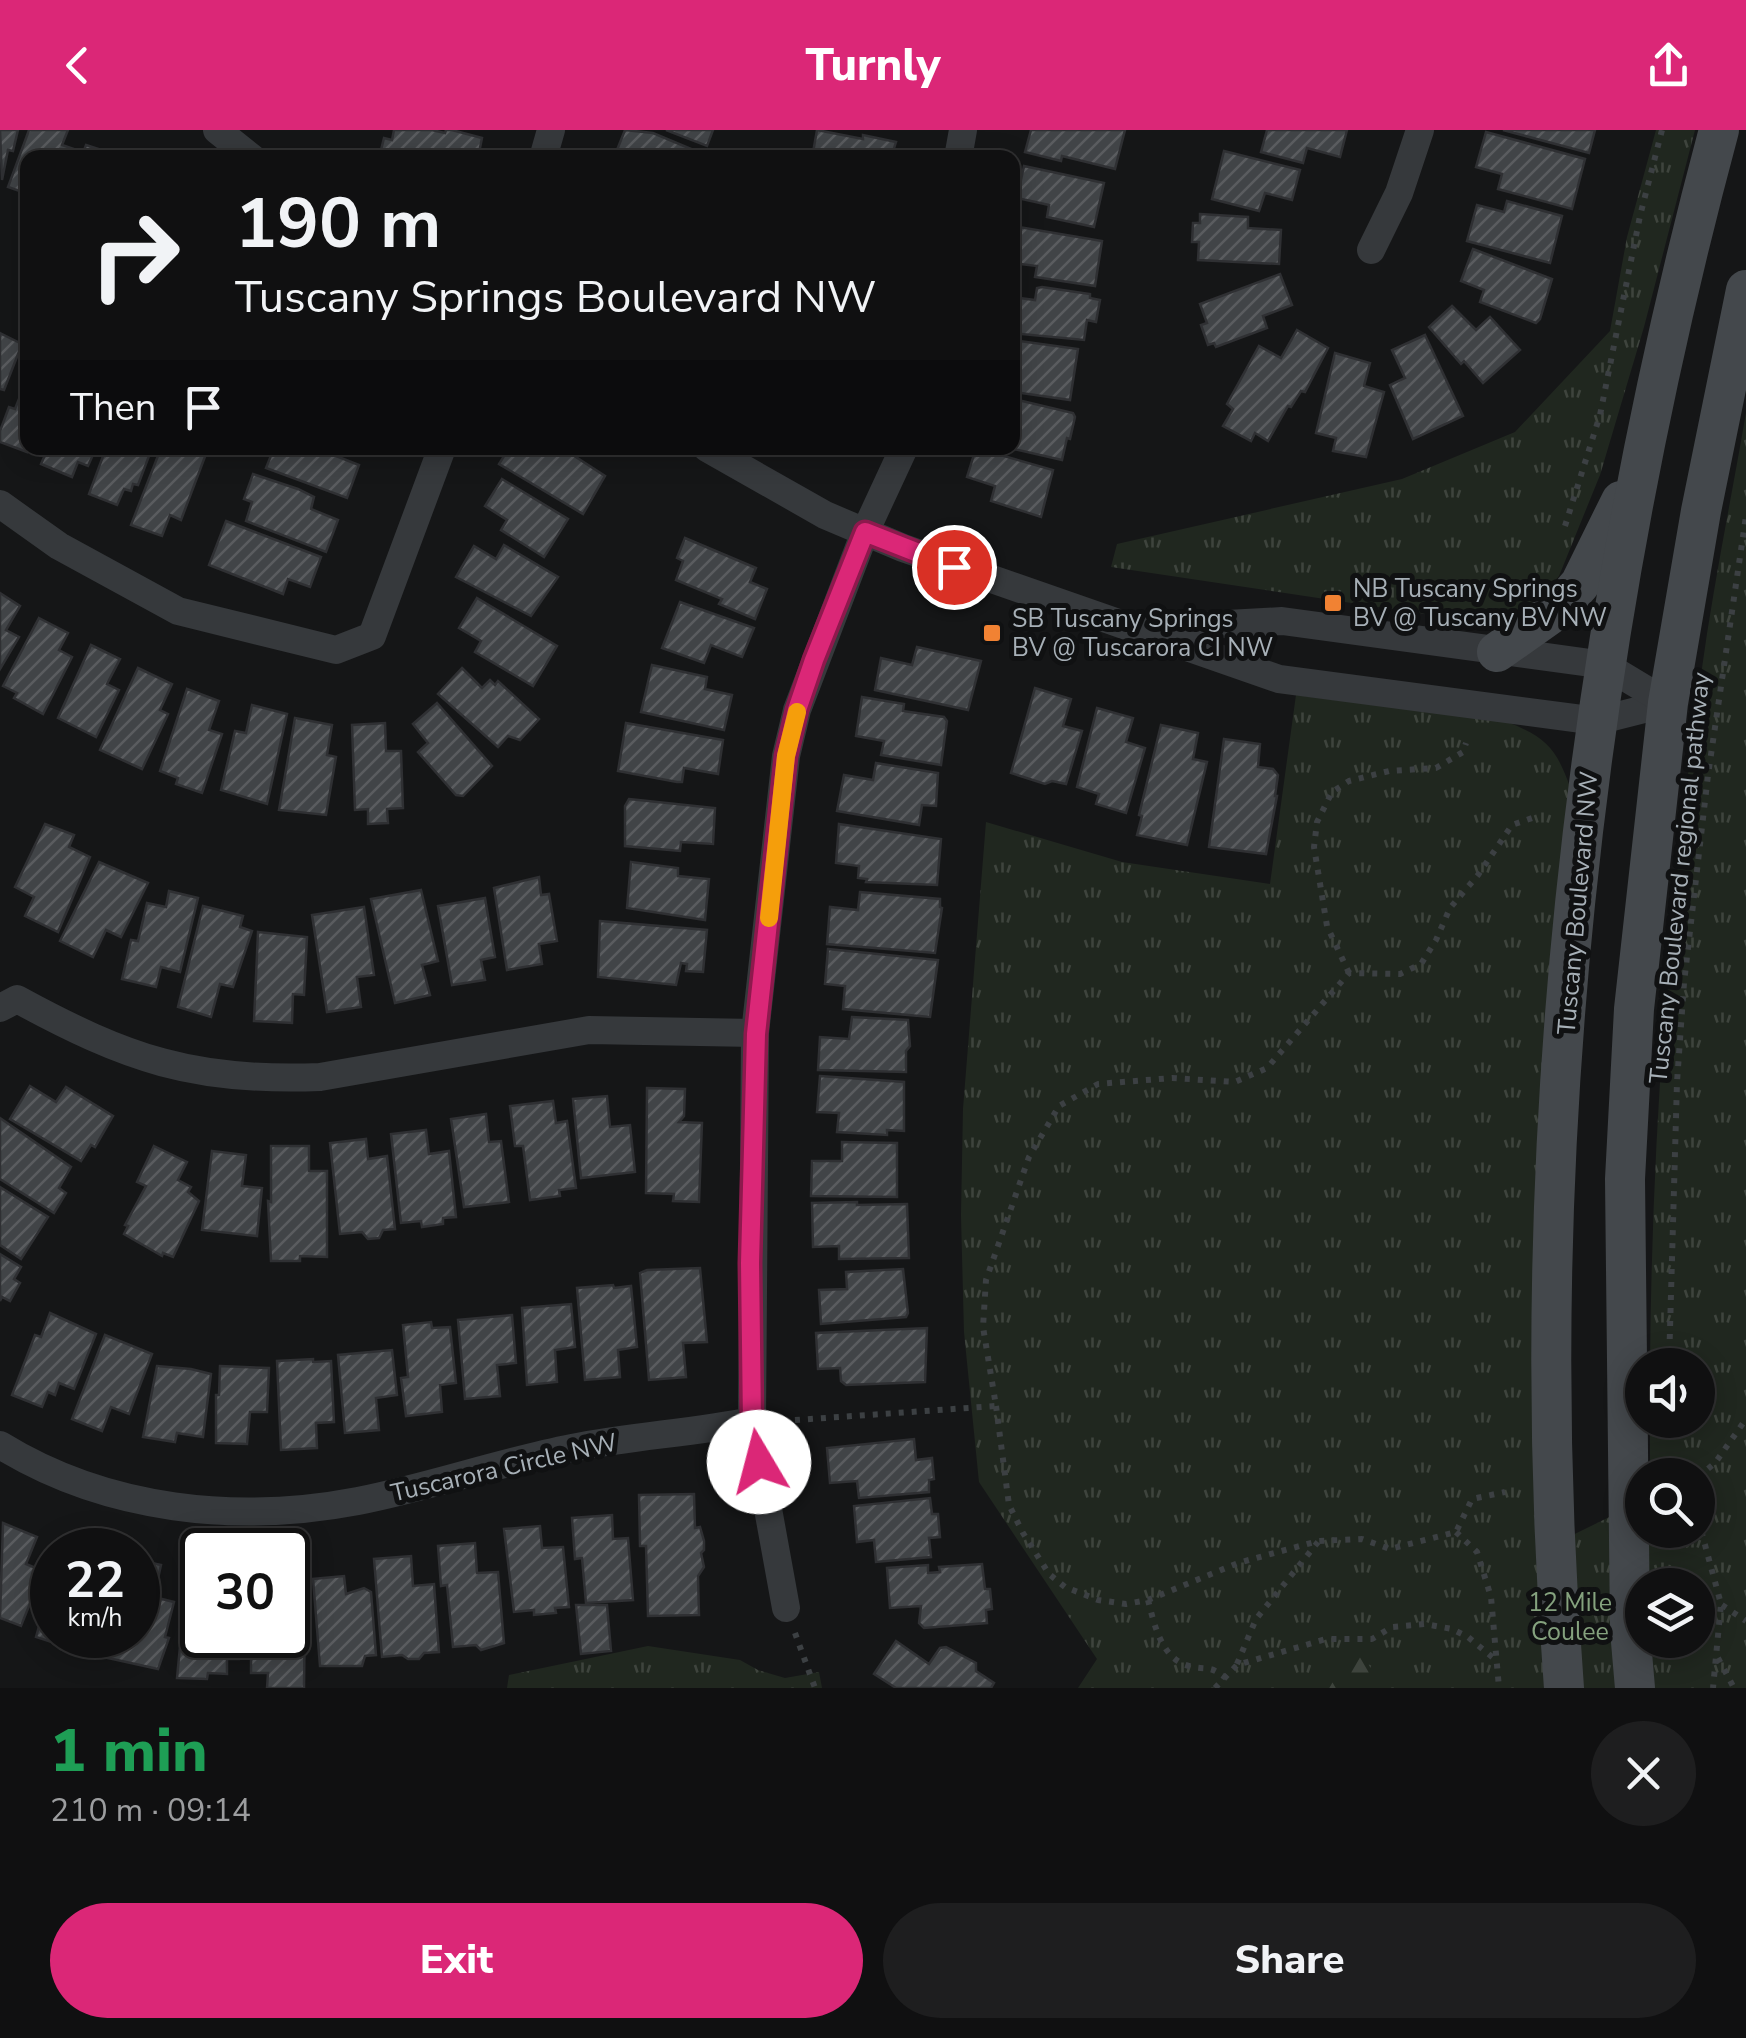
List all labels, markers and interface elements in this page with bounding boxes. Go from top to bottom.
text: Turnly [805,35,941,96]
icon: back [50,38,105,93]
icon: share [1641,38,1696,93]
text: 190 m [235,176,441,272]
icon: right [70,190,200,320]
text: Tuscany Springs Boulevard NW [235,267,876,328]
icon: arrive [176,380,231,435]
text: Then [70,382,156,433]
pin [912,525,997,610]
icon: arrive [927,540,982,595]
place label: NB Tuscany Springs BV @ Tuscany BV NW [1353,572,1607,635]
marker: NB Tuscany Springs BV @ Tuscany BV NW [1322,592,1344,614]
place label: SB Tuscany Springs BV @ Tuscarora CI NW [1012,602,1273,665]
marker: SB Tuscany Springs BV @ Tuscarora CI NW [981,622,1003,644]
street label: Tuscany Boulevard regional pathway [1641,671,1719,1085]
street label: Tuscany Boulevard NW [1550,770,1606,1036]
map controls [1625,1348,1715,1658]
button: sound [1625,1348,1715,1438]
position arrow [707,1410,811,1514]
street label: Tuscarora Circle NW [388,1425,620,1511]
button: search [1625,1458,1715,1548]
speed limit sign: 30 [180,1528,310,1658]
text: 22 [65,1546,125,1615]
button: layers [1625,1568,1715,1658]
park label: 12 Mile Coulee [1528,1586,1612,1649]
text: km/h [67,1601,123,1635]
text: 1 min [50,1710,208,1792]
button: close [1591,1721,1696,1826]
text: 210 m · 09:14 [50,1789,251,1832]
button: Exit [50,1903,863,2018]
button: Share [883,1903,1696,2018]

